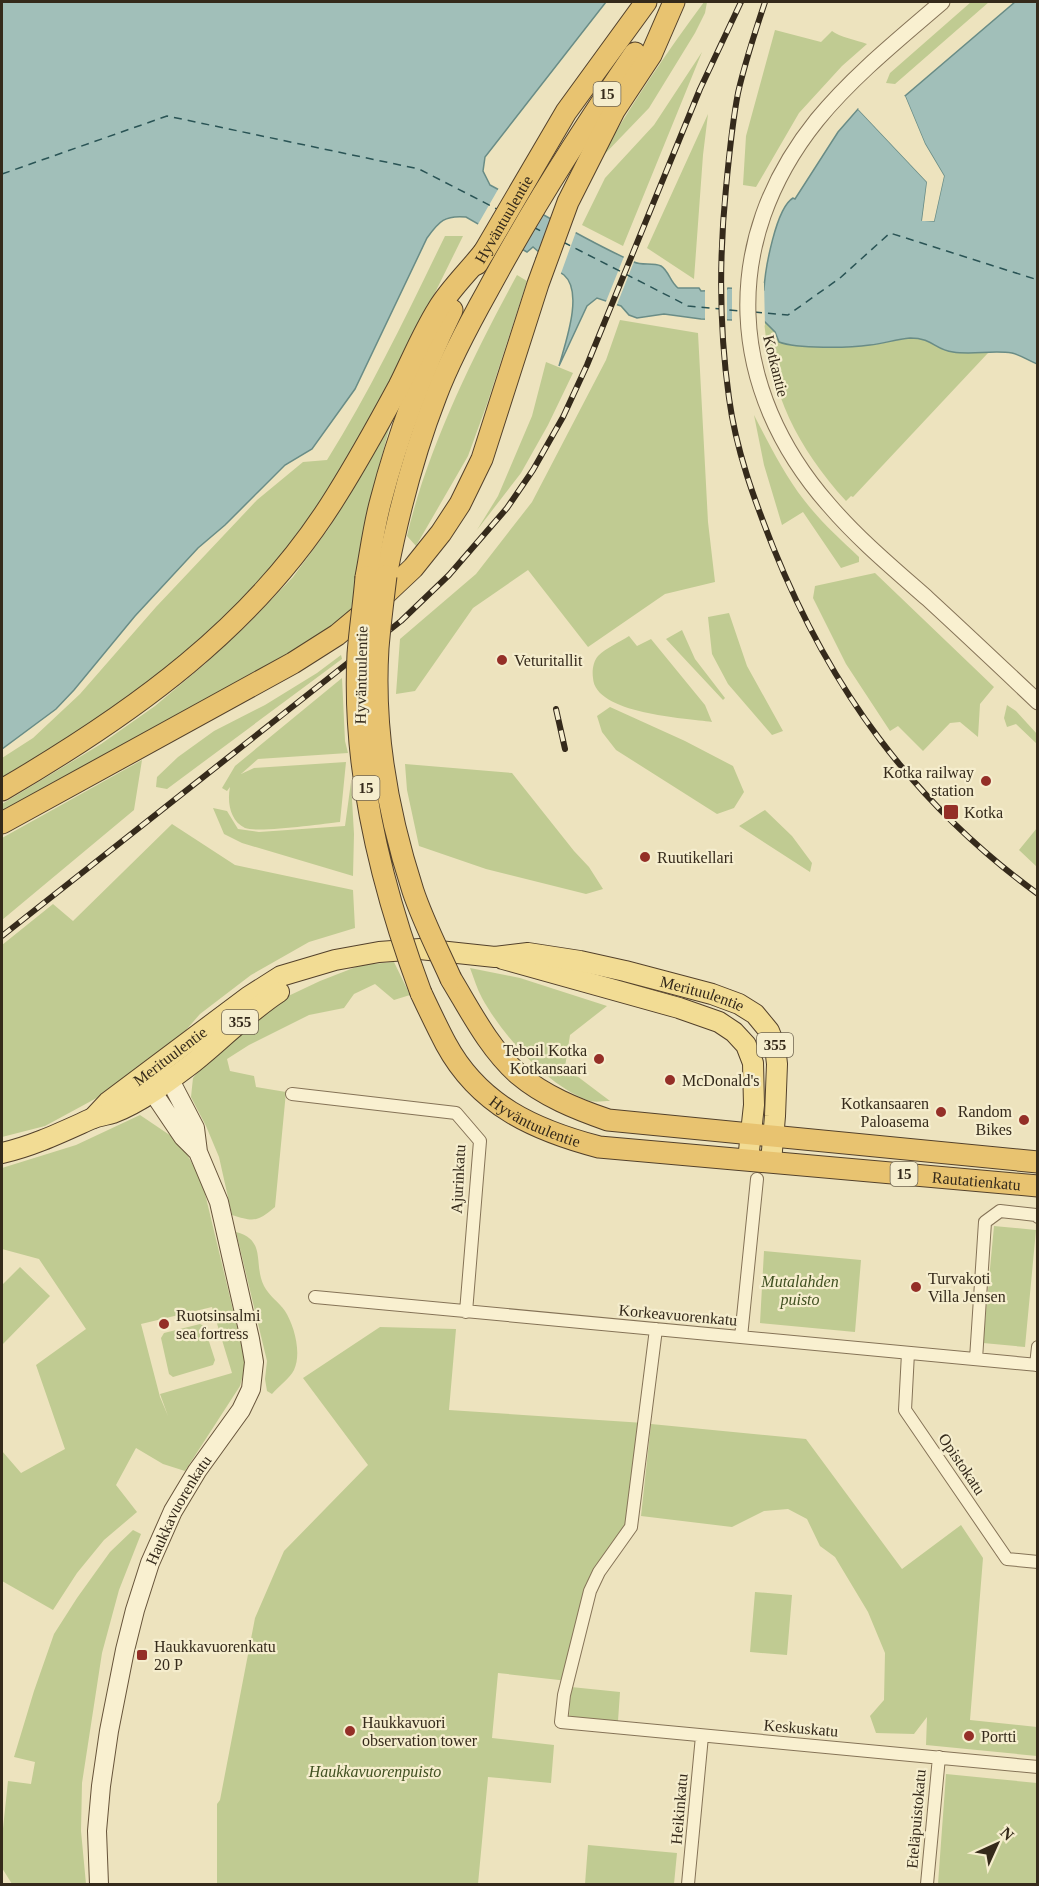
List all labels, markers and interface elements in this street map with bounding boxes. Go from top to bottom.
road number: 15 [594,82,620,106]
street label: Hyväntuulentie [471,172,536,266]
street label: Kotkantie [760,333,792,399]
street label: Hyväntuulentie [352,626,371,724]
place label: Veturitallit [514,652,583,669]
marker: Veturitallit [495,653,509,667]
place label: Kotka railway station [883,764,974,799]
marker: Kotka railway station [979,774,993,788]
road number: 15 [352,776,380,800]
marker: Kotka [942,803,960,821]
place label: Kotka [964,804,1003,821]
place label: Ruutikellari [657,849,734,866]
marker: Ruutikellari [638,850,652,864]
street label: Merituulentie [658,972,748,1014]
road number: 355 [222,1010,258,1034]
street label: Merituulentie [130,1023,210,1089]
road number: 355 [757,1033,793,1057]
place label: Teboil Kotka Kotkansaari [503,1042,588,1077]
marker: Teboil Kotka Kotkansaari [592,1052,606,1066]
place label: McDonald's [682,1072,760,1089]
marker: McDonald's [663,1073,677,1087]
street label: Hyväntuulentie [487,1092,582,1150]
place label: Kotkansaaren Paloasema [841,1095,929,1130]
place label: Random Bikes [958,1103,1013,1138]
marker: Kotkansaaren Paloasema [934,1105,948,1119]
marker: Random Bikes [1017,1113,1031,1127]
street label: Ajurinkatu [448,1144,469,1214]
road number: 15 [890,1162,918,1186]
street label: Rautatienkatu [931,1168,1021,1193]
place label: Turvakoti Villa Jensen [928,1270,1006,1305]
park label: Mutalahden puisto [760,1273,839,1309]
marker: Turvakoti Villa Jensen [909,1280,923,1294]
street label: Korkeavuorenkatu [618,1301,738,1329]
place label: Ruotsinsalmi sea fortress [176,1307,261,1342]
marker: Ruotsinsalmi sea fortress [157,1317,171,1331]
street label: Opistokatu [934,1430,989,1498]
street label: Haukkavuorenkatu [142,1452,214,1567]
place label: Haukkavuorenkatu 20 P [154,1638,276,1673]
marker: Haukkavuorenkatu 20 P [135,1648,149,1662]
place label: Haukkavuori observation tower [362,1714,478,1749]
street label: Keskuskatu [763,1716,839,1740]
marker: Haukkavuori observation tower [343,1724,357,1738]
place label: Portti [981,1728,1017,1745]
marker: Portti [962,1729,976,1743]
park label: Haukkavuorenpuisto [308,1763,441,1781]
street label: Eteläpuistokatu [903,1769,930,1869]
street label: Heikinkatu [667,1773,691,1845]
north arrow [967,1814,1027,1874]
text: N [997,1824,1018,1844]

